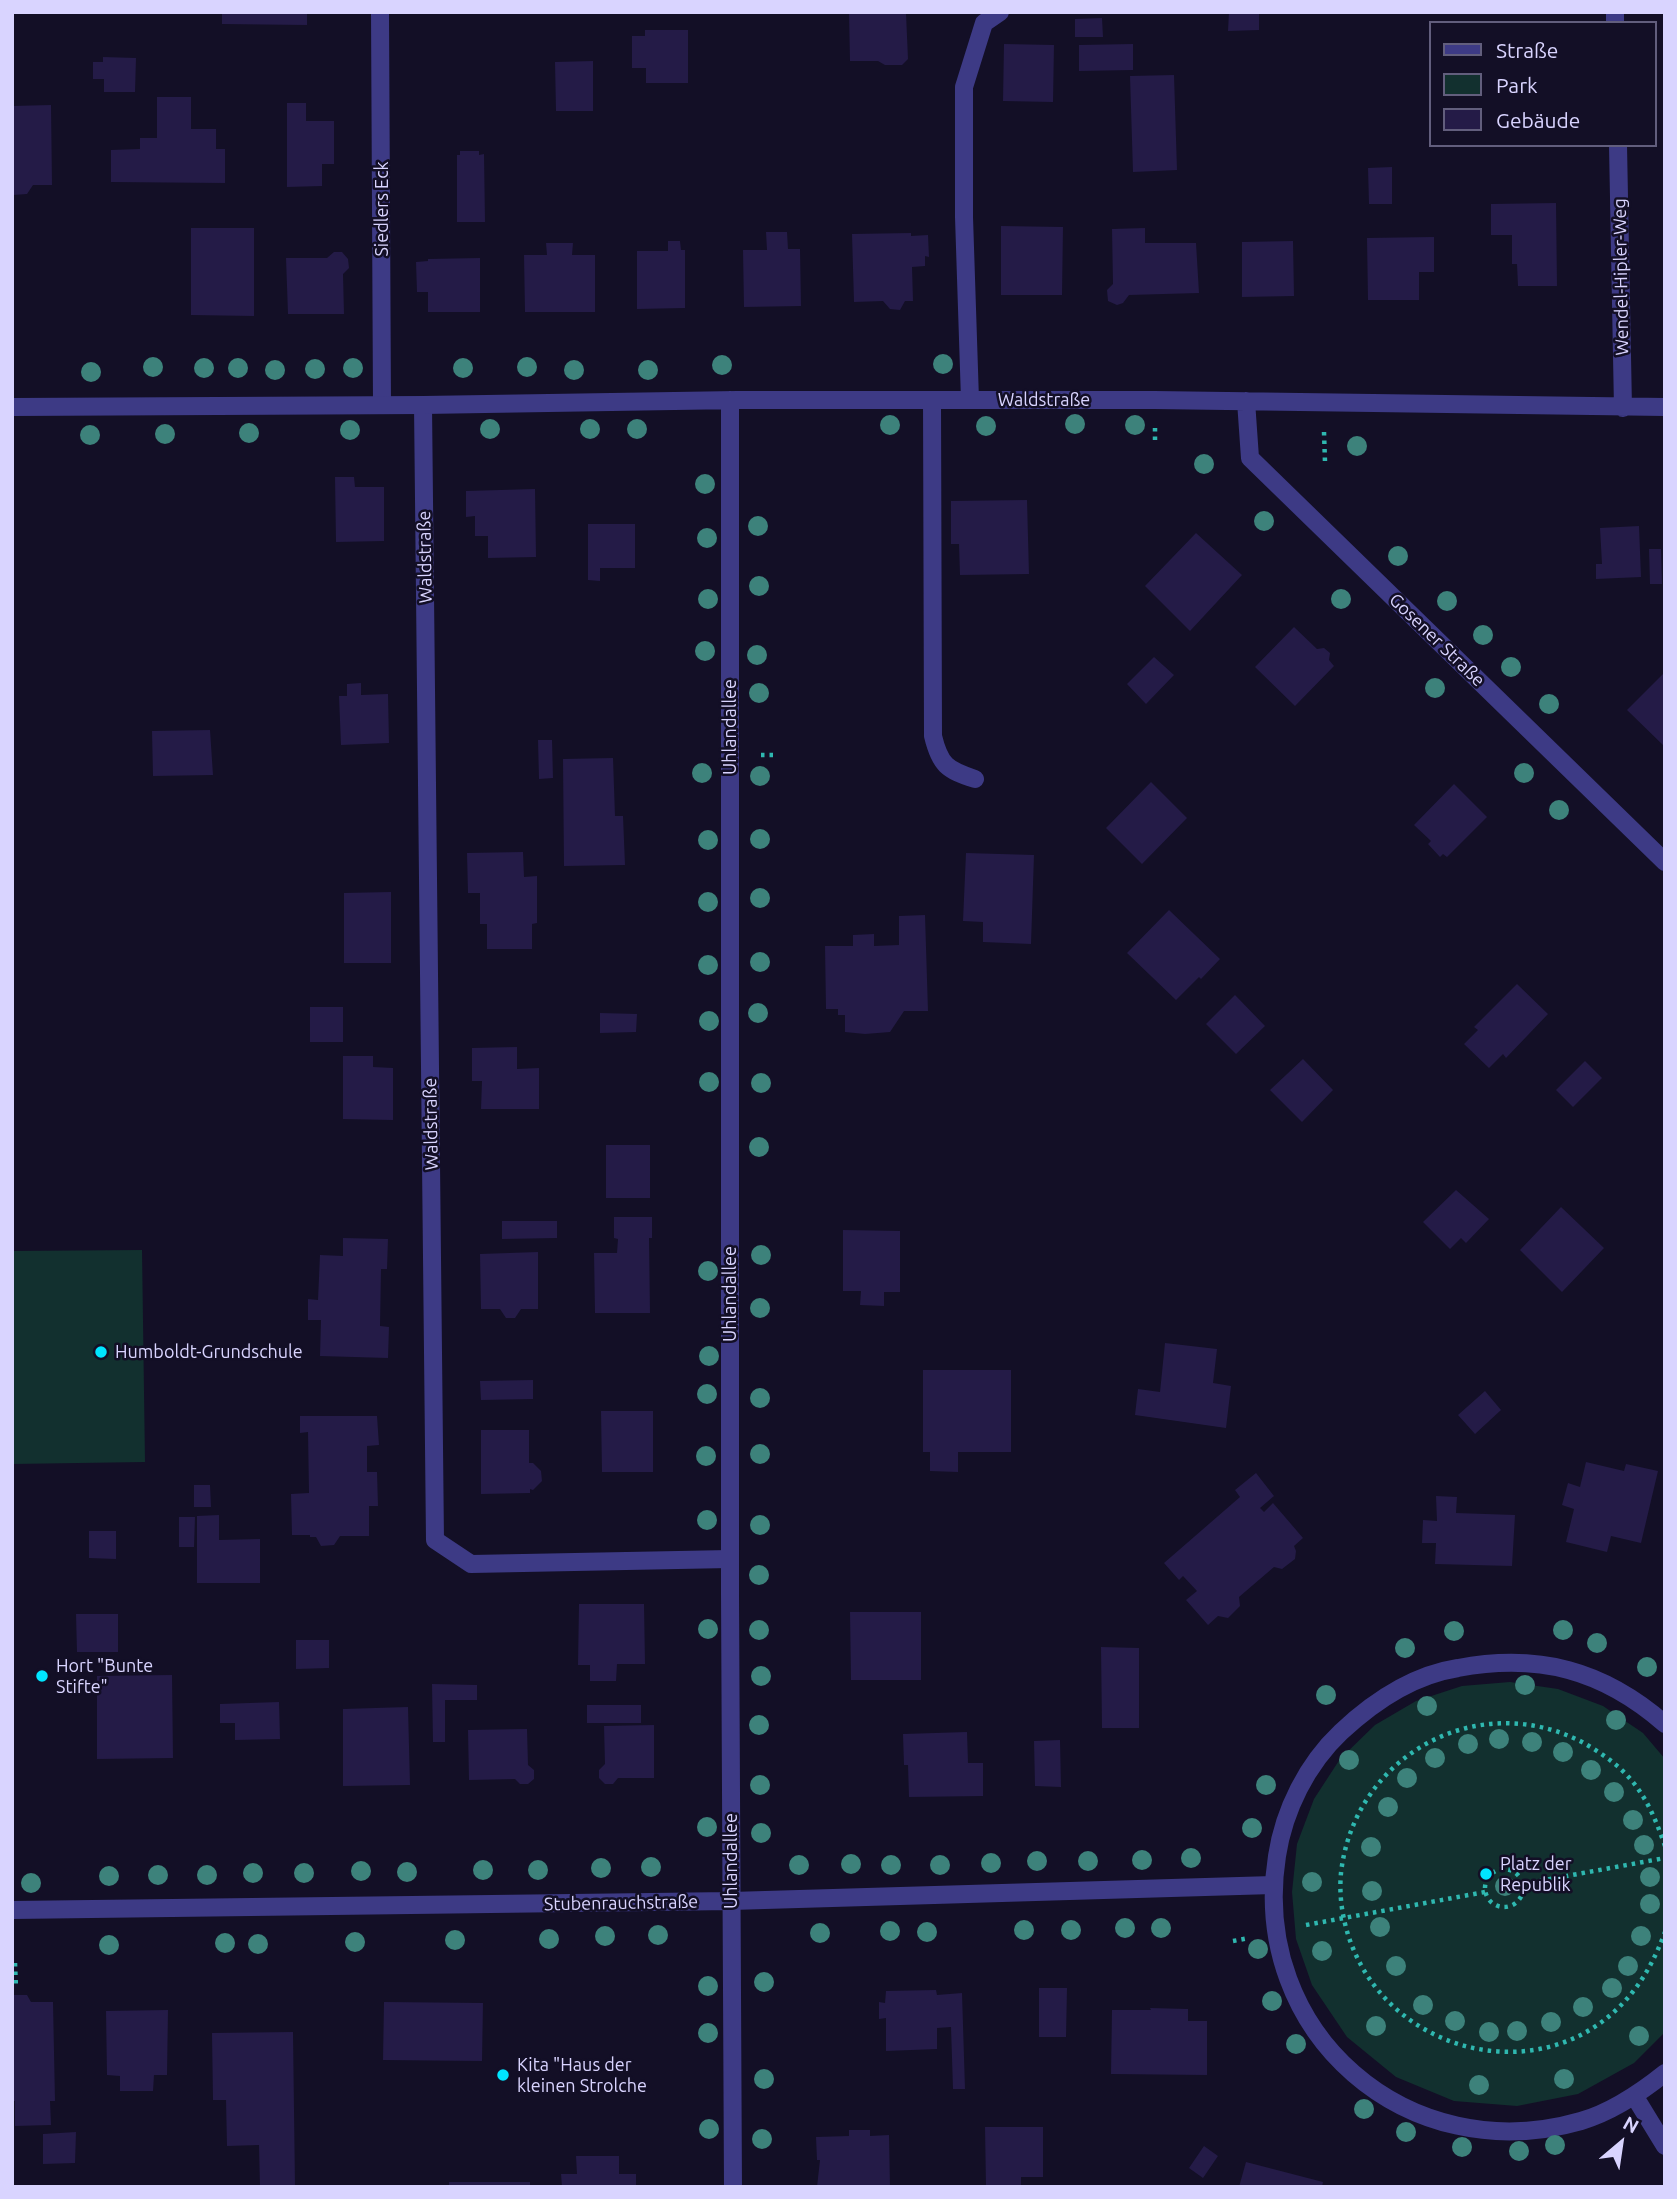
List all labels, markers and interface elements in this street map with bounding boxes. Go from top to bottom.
legend [1428,21,1656,147]
text: Straße [1496,38,1558,62]
text: Park [1496,73,1538,97]
text: Gebäude [1496,108,1580,132]
street label: Siedlers Eck [371,161,393,257]
street label: Wendel-Hipler-Weg [1609,198,1633,356]
street label: Waldstraße [998,389,1090,411]
street label: Waldstraße [413,511,437,603]
street label: Gosener Straße [1385,589,1489,691]
street label: Uhlandallee [719,679,741,775]
street label: Waldstraße [419,1078,443,1170]
street label: Uhlandallee [719,1246,741,1342]
place label: Humboldt-Grundschule [115,1341,303,1363]
marker: Humboldt-Grundschule [93,1344,109,1360]
place label: Hort "Bunte Stifte" [56,1655,153,1698]
marker: Hort "Bunte Stifte" [34,1668,50,1684]
street label: Uhlandallee [720,1813,742,1909]
place label: Platz der Republik [1500,1853,1572,1896]
marker: Platz der Republik [1478,1866,1494,1882]
street label: Stubenrauchstraße [544,1891,698,1915]
place label: Kita "Haus der kleinen Strolche [517,2054,647,2096]
marker: Kita "Haus der kleinen Strolche [495,2067,511,2083]
north arrow [1586,2108,1656,2178]
text: N [1620,2112,1643,2138]

